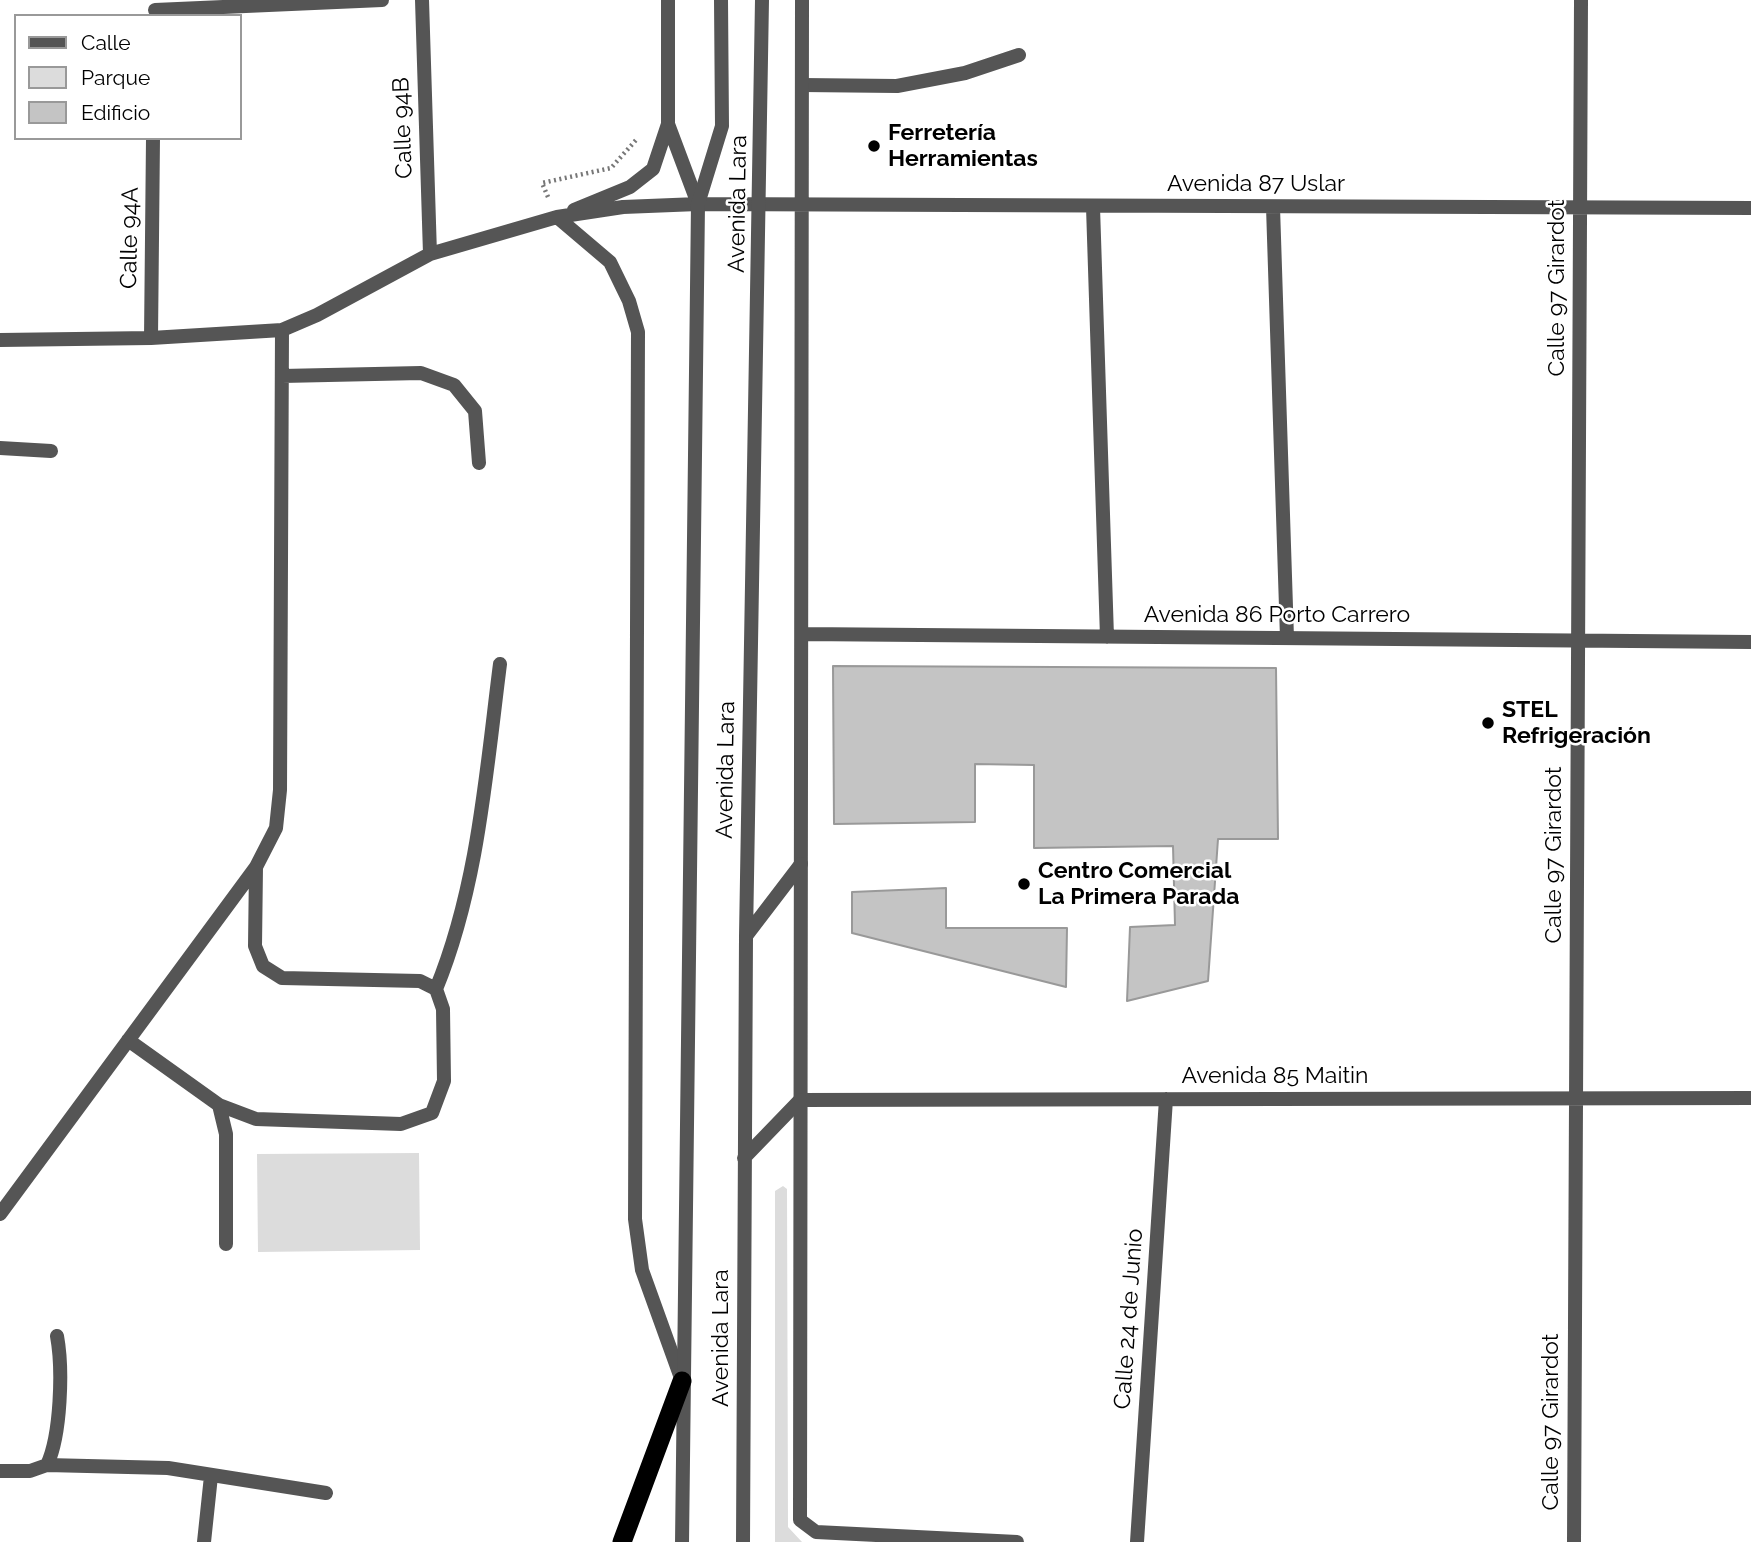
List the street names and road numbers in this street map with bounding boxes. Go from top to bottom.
street label: Calle 94B [387,77,419,179]
street label: Avenida Lara [723,135,753,273]
street label: Avenida 87 Uslar [1167,170,1345,198]
street label: Calle 94A [115,187,145,289]
street label: Calle 97 Girardot [1543,200,1571,376]
street label: Avenida 86 Porto Carrero [1144,601,1410,629]
street label: Avenida Lara [711,701,741,839]
street label: Calle 97 Girardot [1540,767,1568,943]
street label: Avenida 85 Maitin [1181,1062,1369,1090]
street label: Calle 24 de Junio [1109,1228,1149,1410]
street label: Avenida Lara [707,1269,735,1407]
street label: Calle 97 Girardot [1537,1334,1565,1510]

